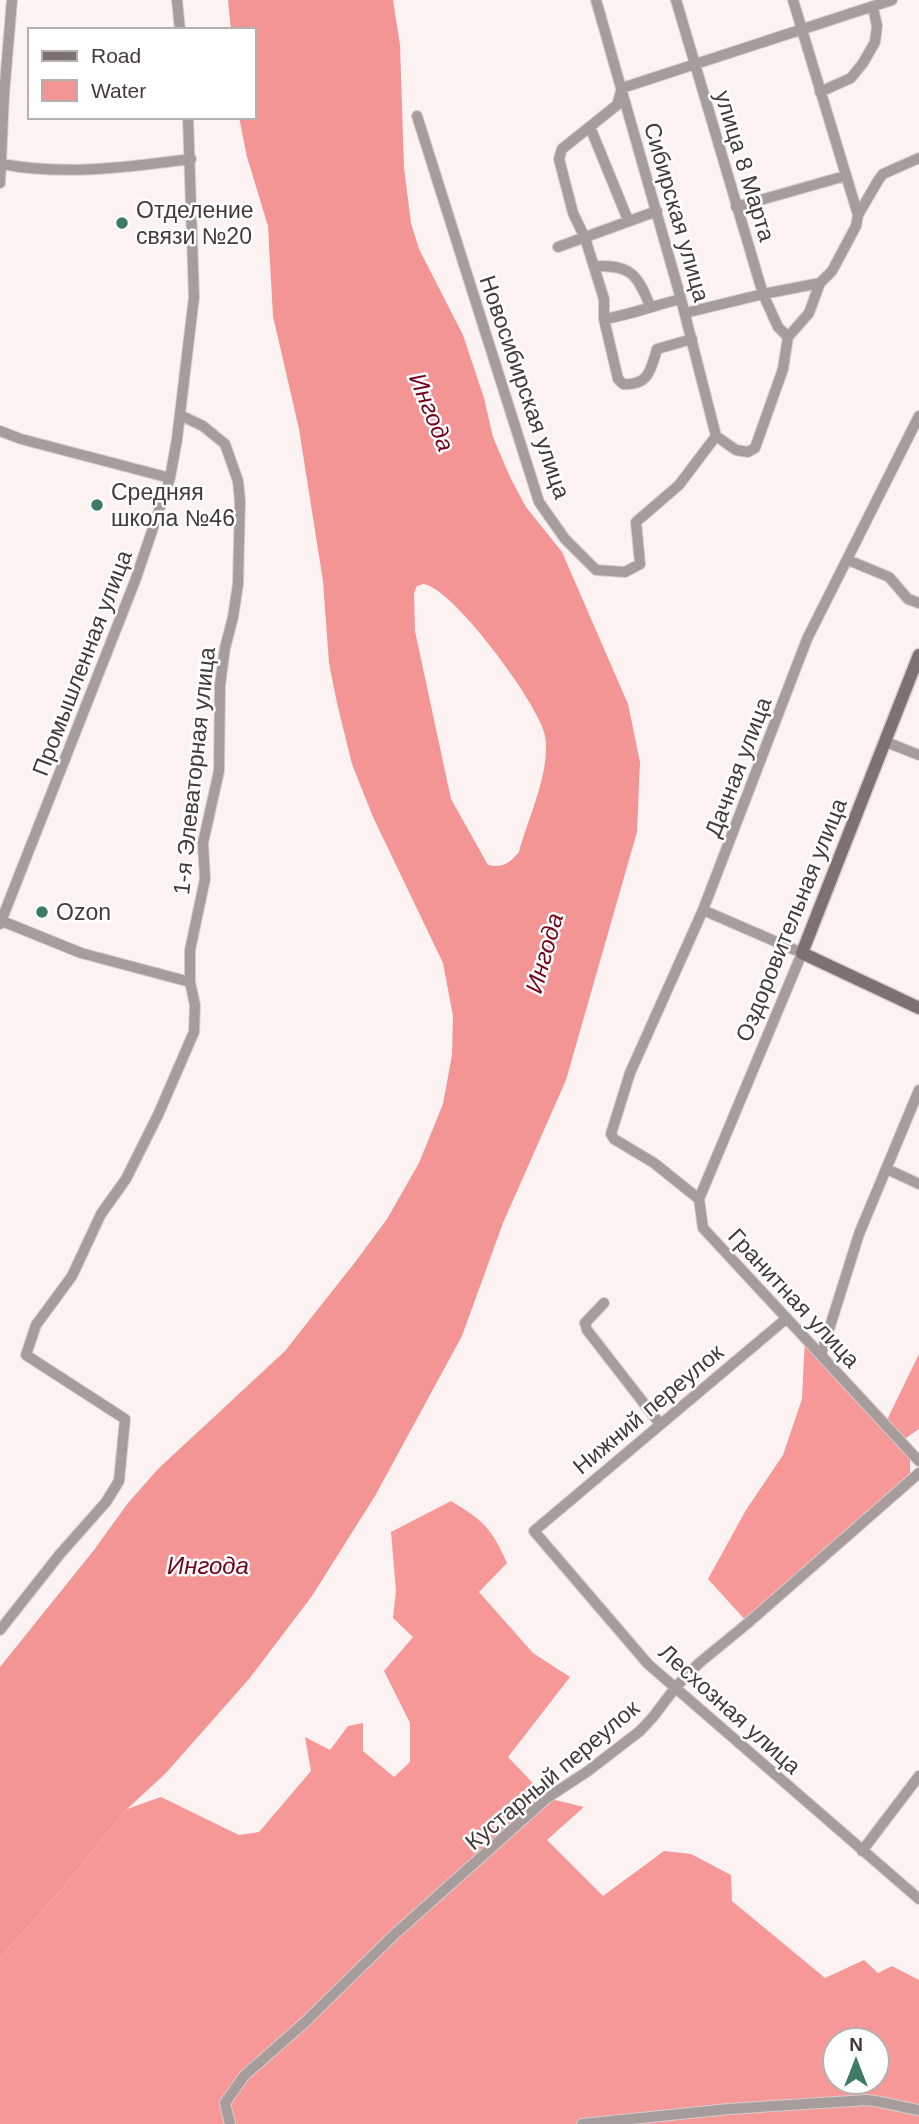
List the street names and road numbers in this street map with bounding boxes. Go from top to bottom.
street label: улица 8 Марта [710,87,780,245]
street label: Сибирская улица [639,119,715,305]
street label: Новосибирская улица [475,272,575,502]
street label: Промышленная улица [27,546,137,779]
street label: 1-я Элеваторная улица [168,646,220,896]
street label: Дачная улица [699,693,777,840]
street label: Оздоровительная улица [730,794,852,1045]
street label: Гранитная улица [723,1223,865,1373]
street label: Нижний переулок [568,1338,729,1479]
street label: Лесхозная улица [654,1639,806,1779]
street label: Кустарный переулок [460,1694,645,1855]

